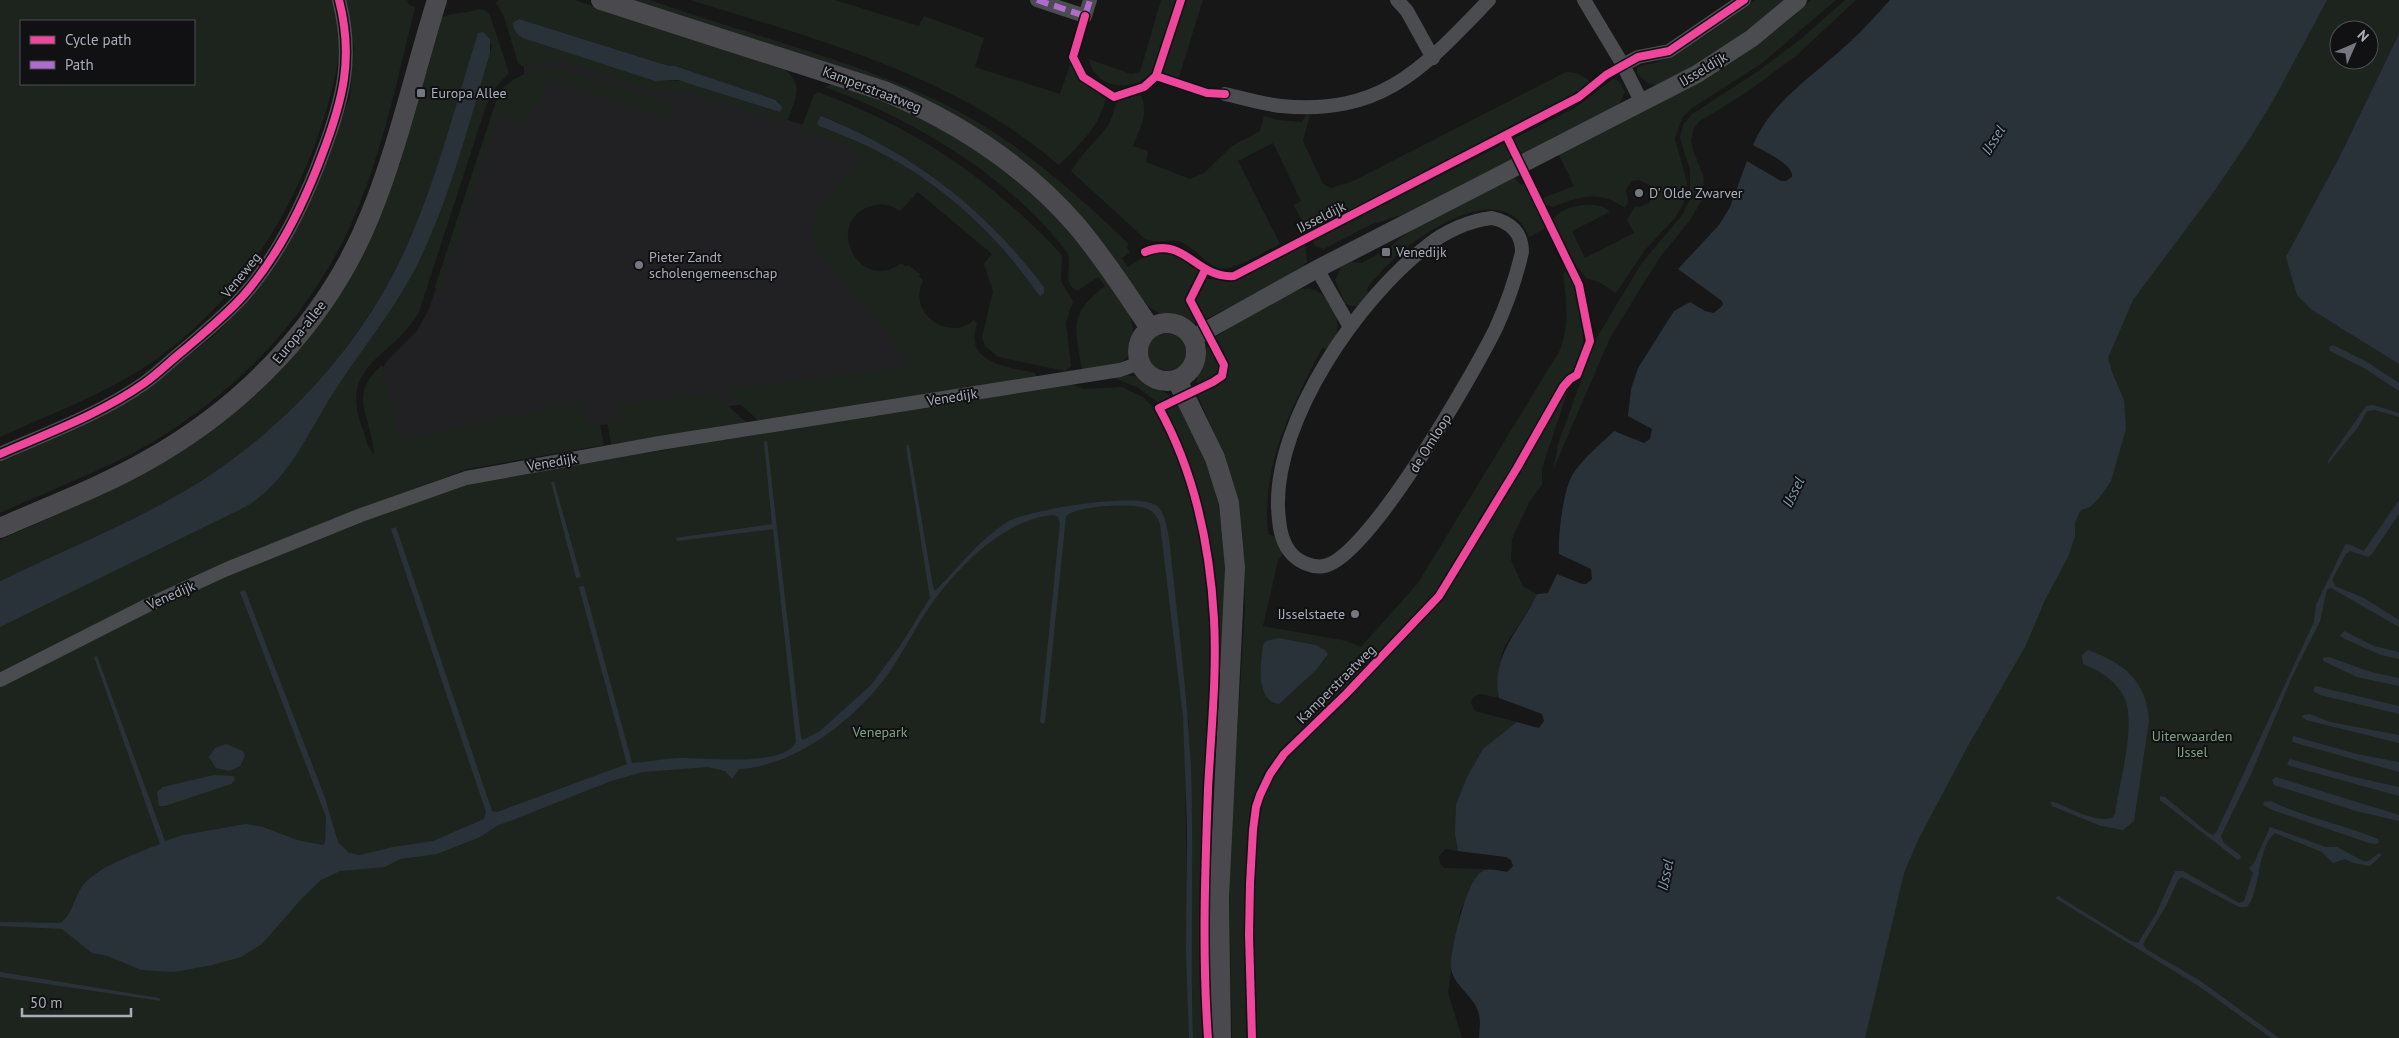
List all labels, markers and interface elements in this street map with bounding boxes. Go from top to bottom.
legend [20,20,195,85]
north arrow [2329,20,2379,70]
text: N [2354,26,2373,45]
text: Cycle path [65,30,131,49]
street label: IJsseldijk [1676,48,1731,90]
text: Path [65,55,94,74]
street label: Kamperstraatweg [820,62,924,116]
place label: Europa Allee [431,84,507,102]
marker: Europa Allee [415,87,427,99]
water label: IJssel [1977,122,2009,158]
place label: D' Olde Zwarver [1649,184,1743,202]
marker: D' Olde Zwarver [1633,187,1645,199]
street label: IJsseldijk [1293,197,1349,237]
place label: Venedijk [1395,243,1447,261]
marker: Venedijk [1380,246,1392,258]
place label: Pieter Zandt scholengemeenschap [649,248,777,282]
street label: Veneweg [217,249,265,302]
marker: Pieter Zandt scholengemeenschap [633,259,645,271]
street label: Europa-allee [268,297,330,367]
street label: Venedijk [925,384,979,410]
street label: de Omloop [1405,410,1455,476]
street label: Venedijk [524,449,579,475]
water label: IJssel [1778,474,1808,510]
street label: Venedijk [143,576,198,614]
place label: IJsselstaete [1277,605,1345,623]
marker: IJsselstaete [1349,608,1361,620]
street label: Kamperstraatweg [1293,641,1379,727]
park label: Venepark [851,723,908,741]
park label: Uiterwaarden IJssel [2152,727,2232,761]
water label: IJssel [1652,858,1678,892]
scale bar [22,986,131,1018]
text: 50 m [30,993,63,1012]

